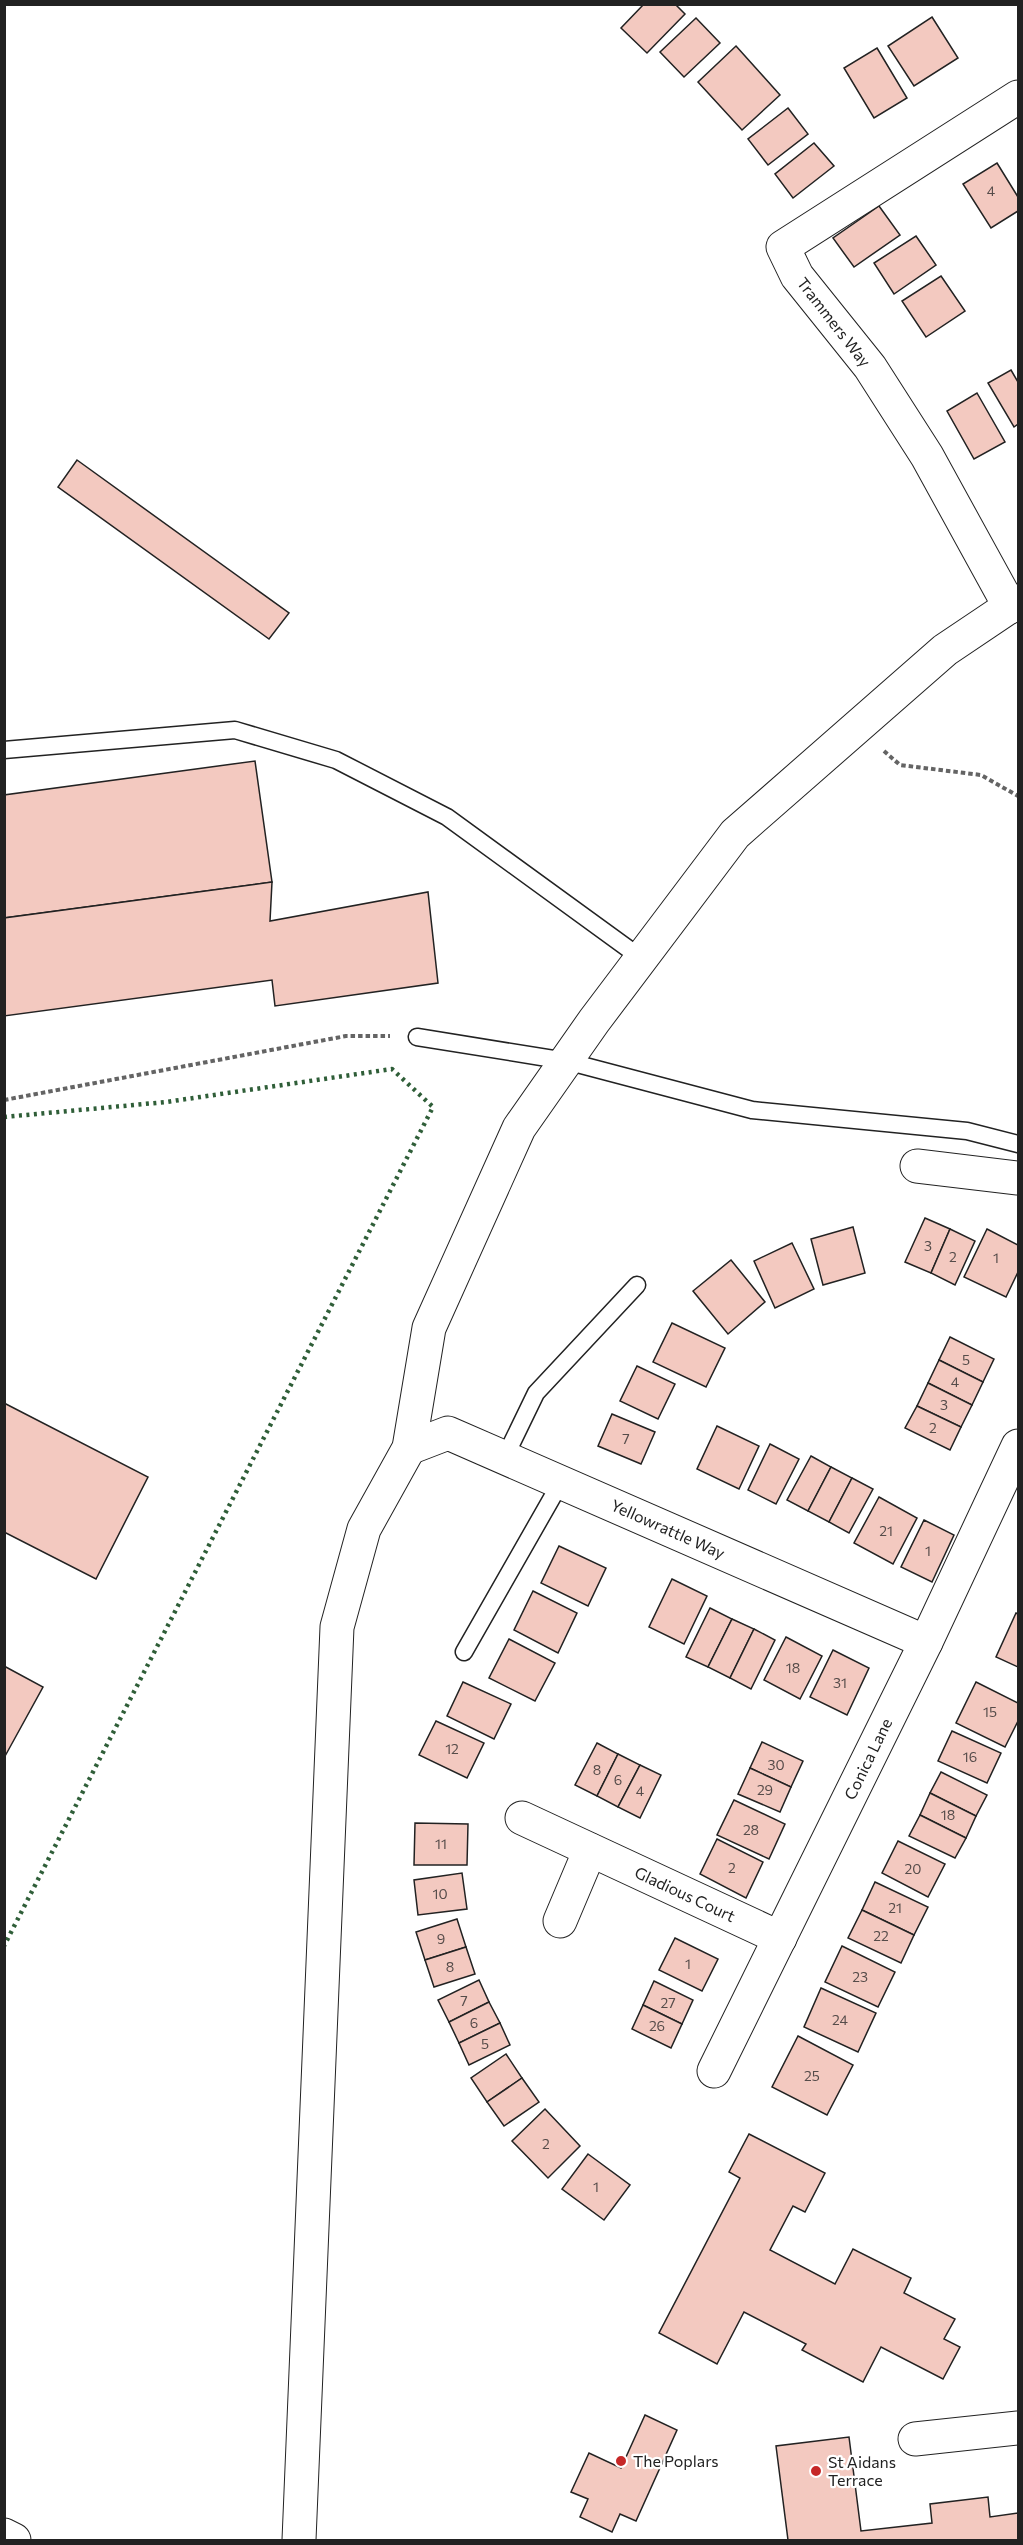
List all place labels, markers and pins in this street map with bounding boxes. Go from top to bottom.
place label: The Poplars [633,2451,719,2470]
place label: St Aidans Terrace [828,2452,896,2489]
marker: The Poplars [614,2454,628,2468]
marker: St Aidans Terrace [809,2464,823,2478]

